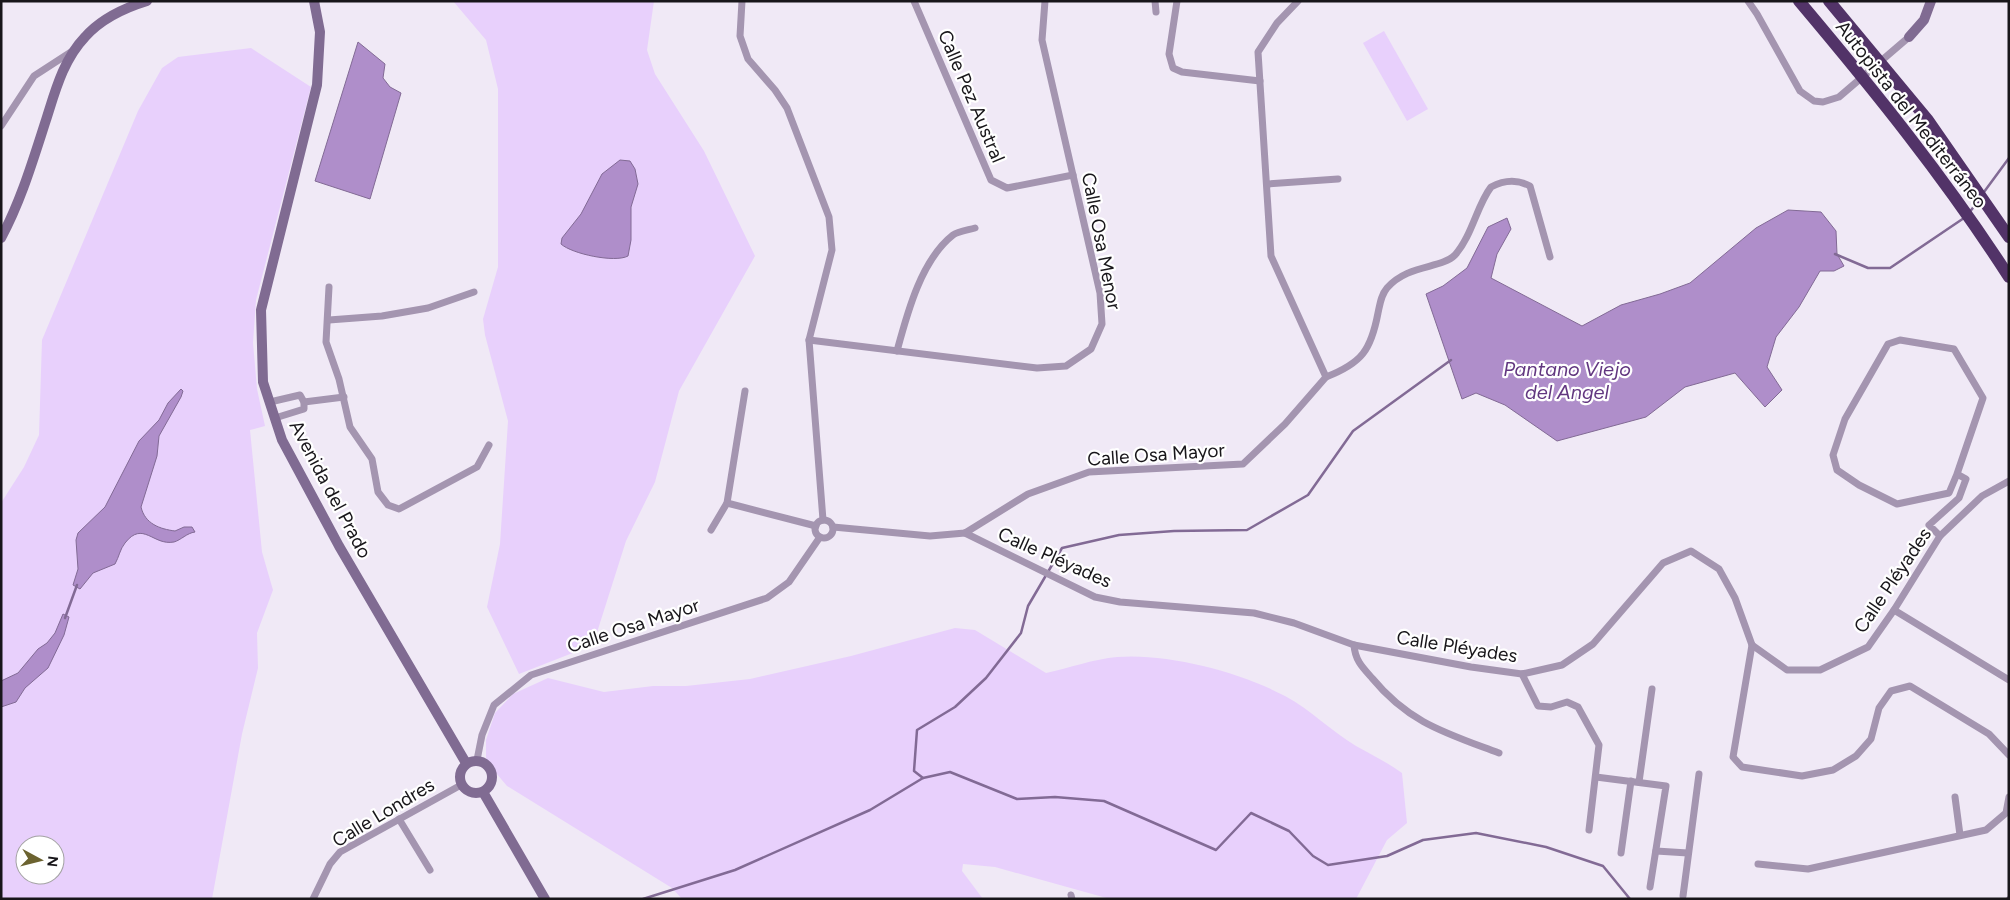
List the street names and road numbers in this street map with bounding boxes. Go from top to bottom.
street label: Autopista del Mediterráneo [1831,16,1992,213]
street label: Calle Pez Austral [933,26,1010,166]
street label: Calle Osa Menor [1077,171,1126,312]
street label: Avenida del Prado [285,416,377,562]
street label: Calle Osa Mayor [1087,438,1226,471]
street label: Calle Pléyades [994,522,1115,593]
street label: Calle Pléyades [1849,523,1936,637]
street label: Calle Osa Mayor [564,593,703,658]
street label: Calle Pléyades [1395,626,1519,667]
street label: Calle Londres [328,773,439,852]

